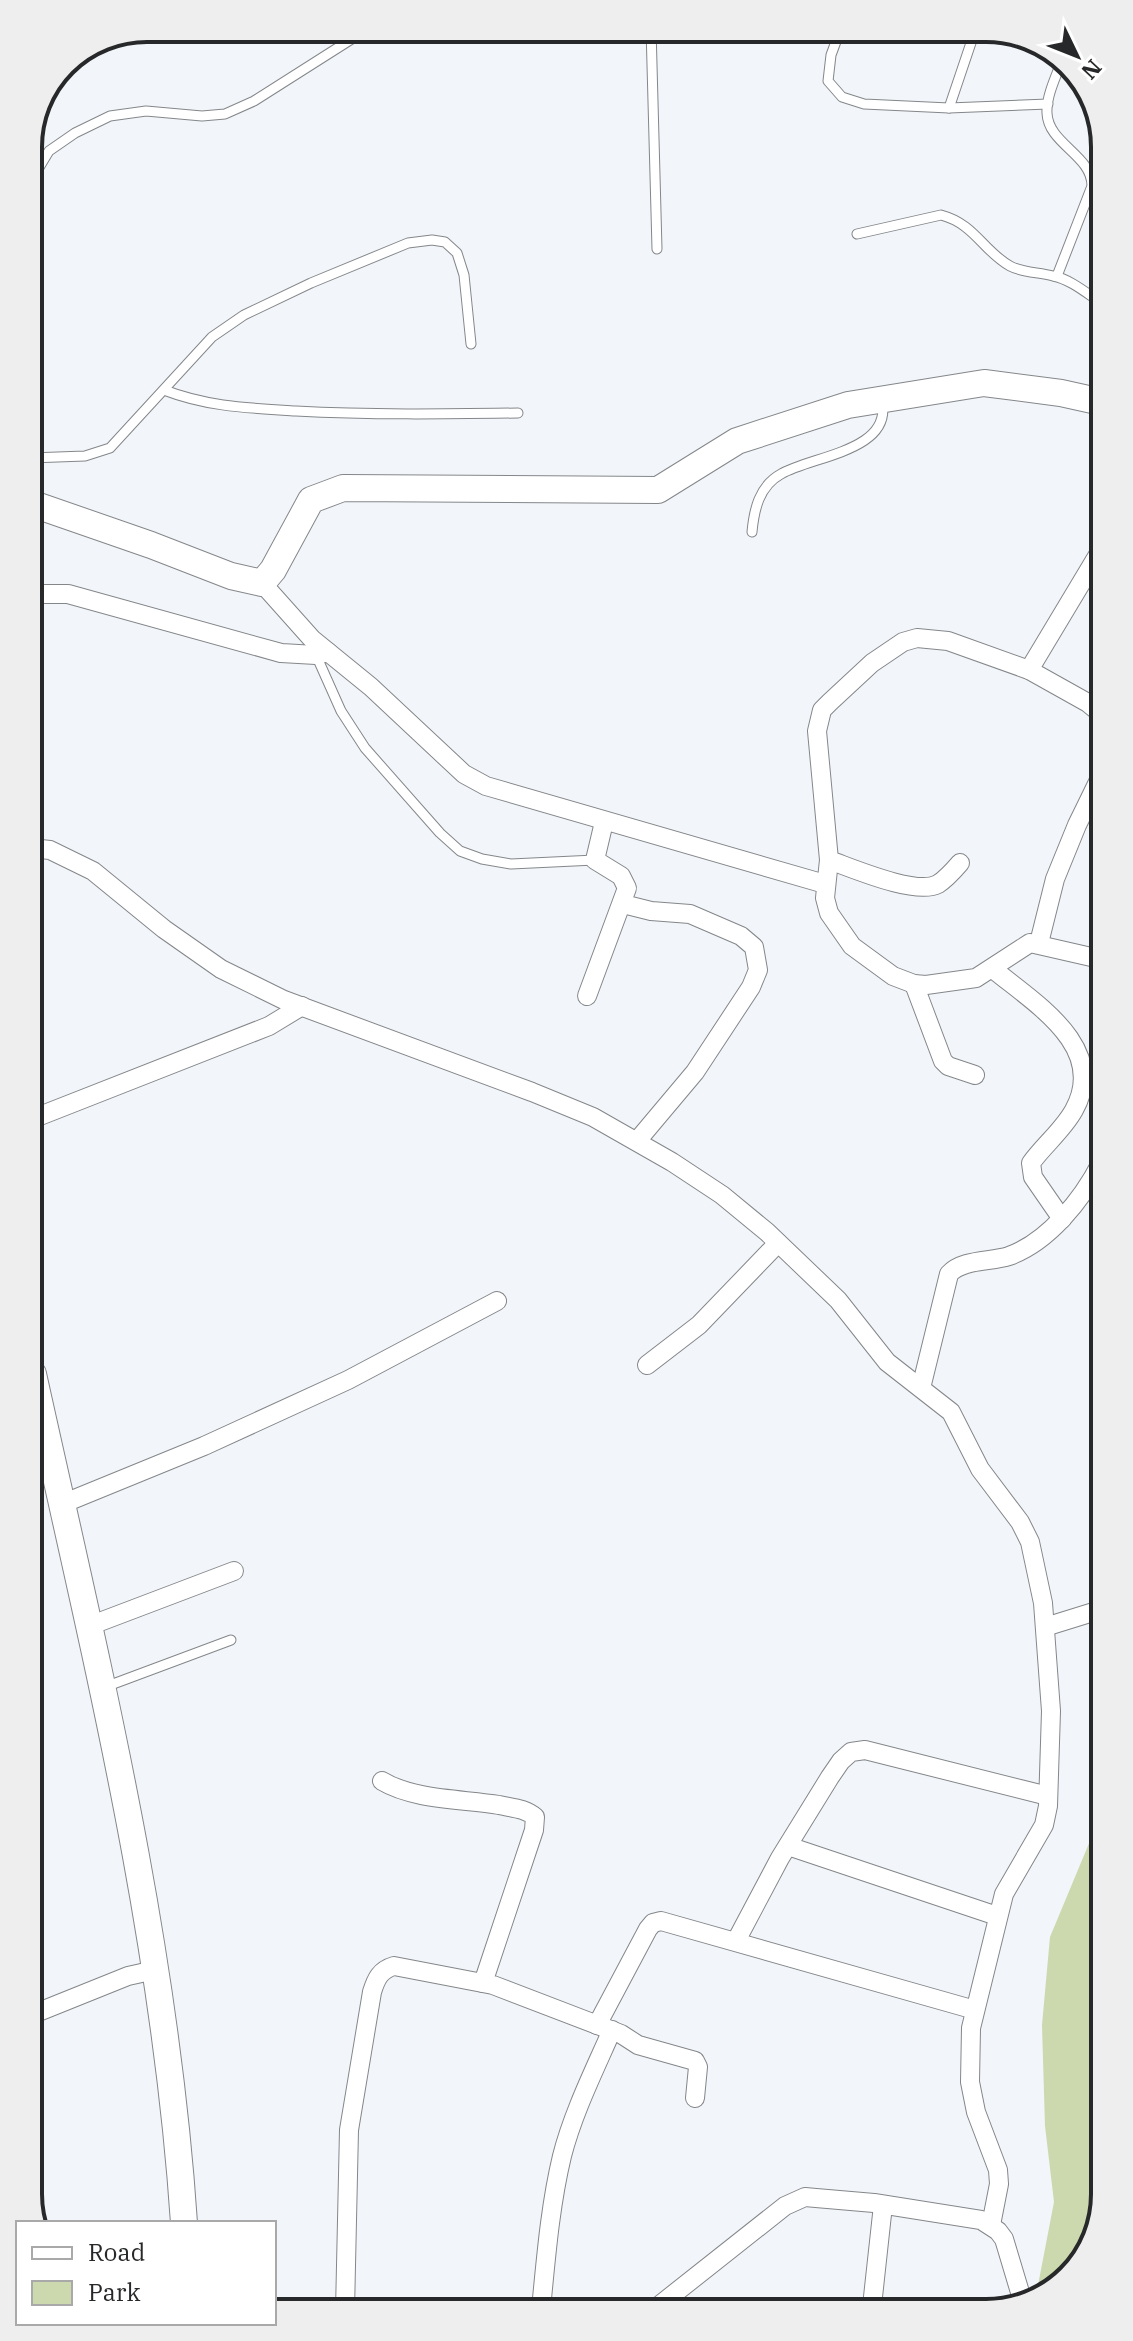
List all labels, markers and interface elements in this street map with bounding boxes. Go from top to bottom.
north arrow [1037,16,1117,96]
text: N [1075,54,1109,86]
legend [16,2221,276,2325]
text: Road [88,2236,145,2268]
text: Park [88,2276,140,2308]

